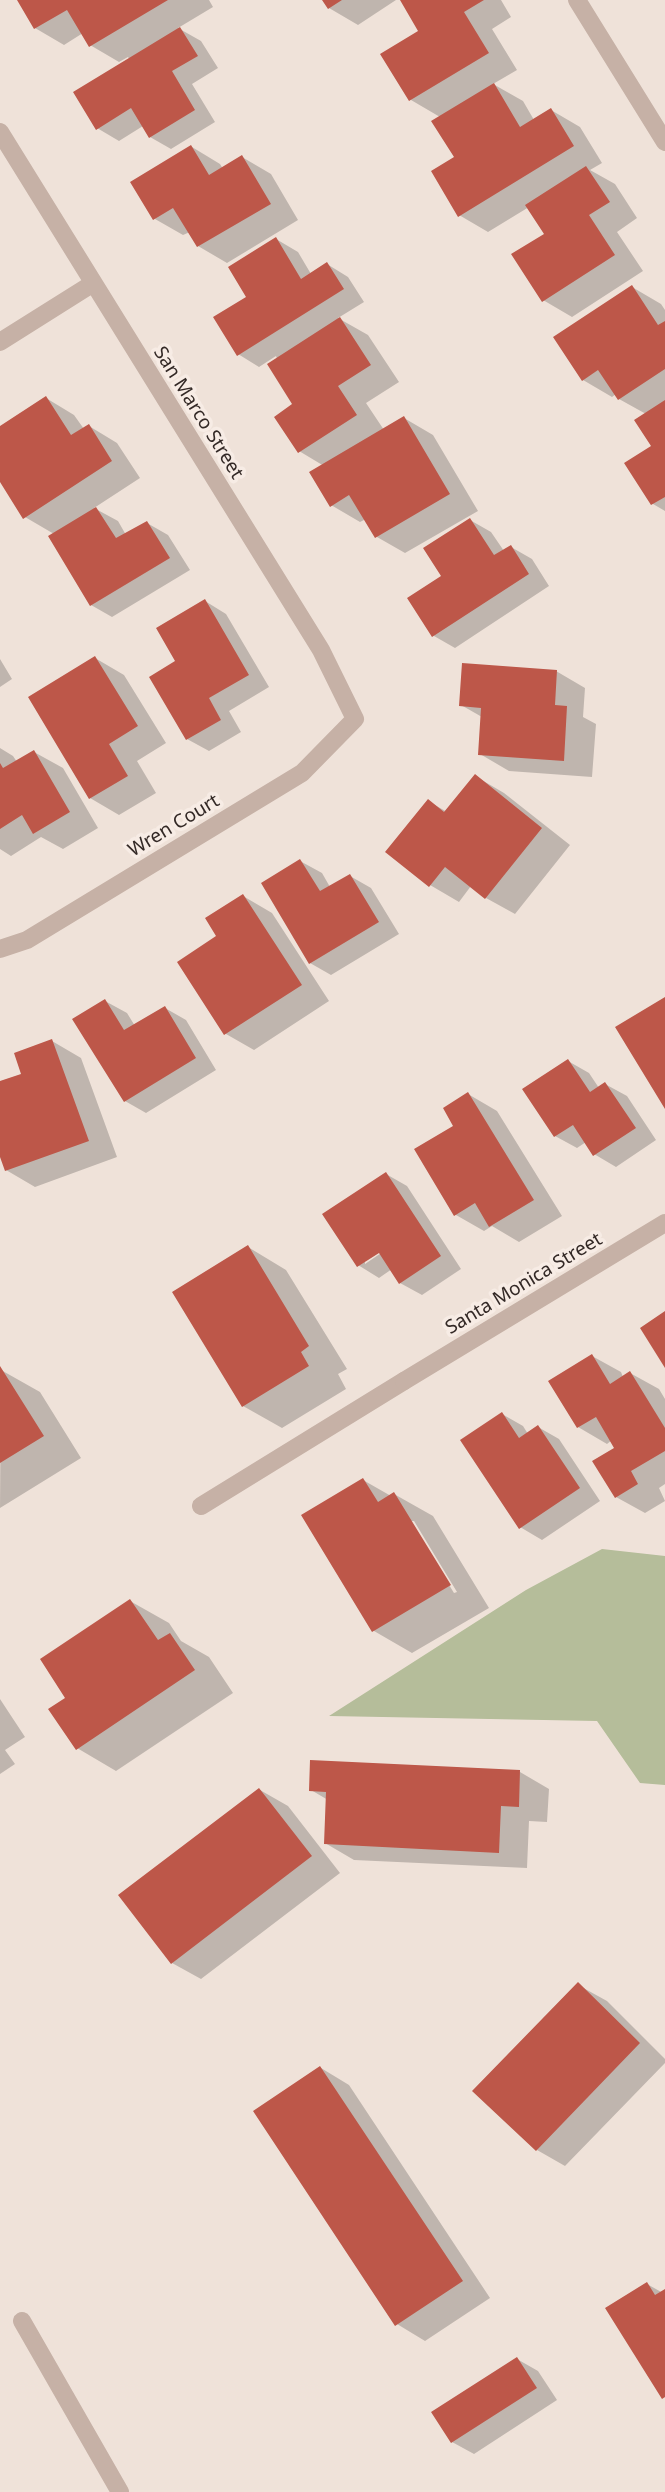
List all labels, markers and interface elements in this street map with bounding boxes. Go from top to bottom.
street label: San Marco Street [148,343,248,483]
street label: Wren Court [124,790,224,862]
street label: Santa Monica Street [442,1228,606,1340]

